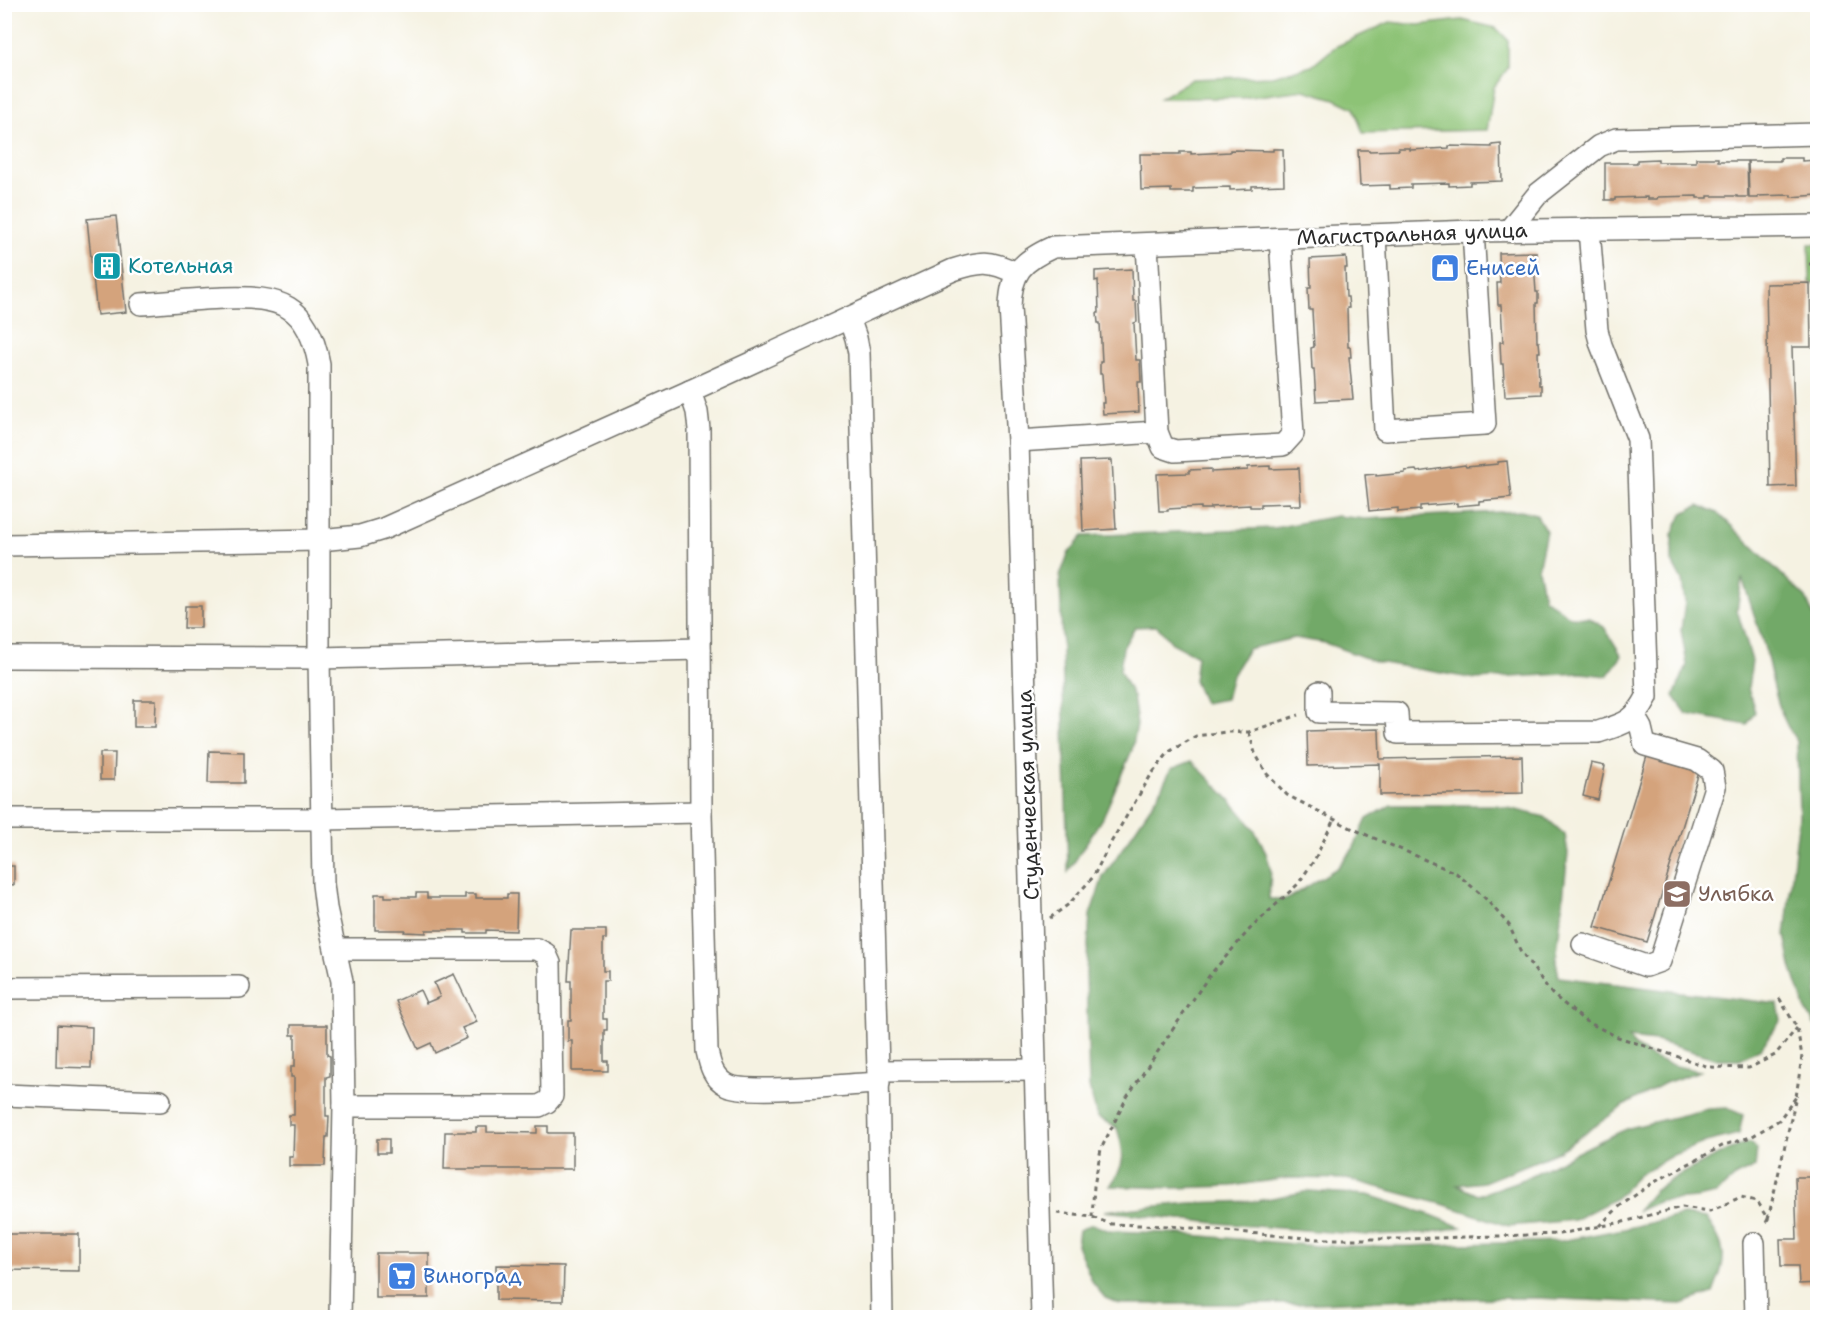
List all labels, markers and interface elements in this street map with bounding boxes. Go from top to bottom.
street label: Магистральная улица [1296,216,1528,252]
building icon: Котельная [91,250,123,282]
place label: Котельная [128,252,234,280]
shop icon: Енисей [1429,252,1461,284]
place label: Енисей [1466,254,1540,282]
street label: Студенческая улица [1010,689,1046,901]
school or university icon: Улыбка [1661,878,1693,910]
place label: Улыбка [1698,880,1774,908]
supermarket icon: Виноград [386,1260,418,1292]
place label: Виноград [423,1262,522,1290]

